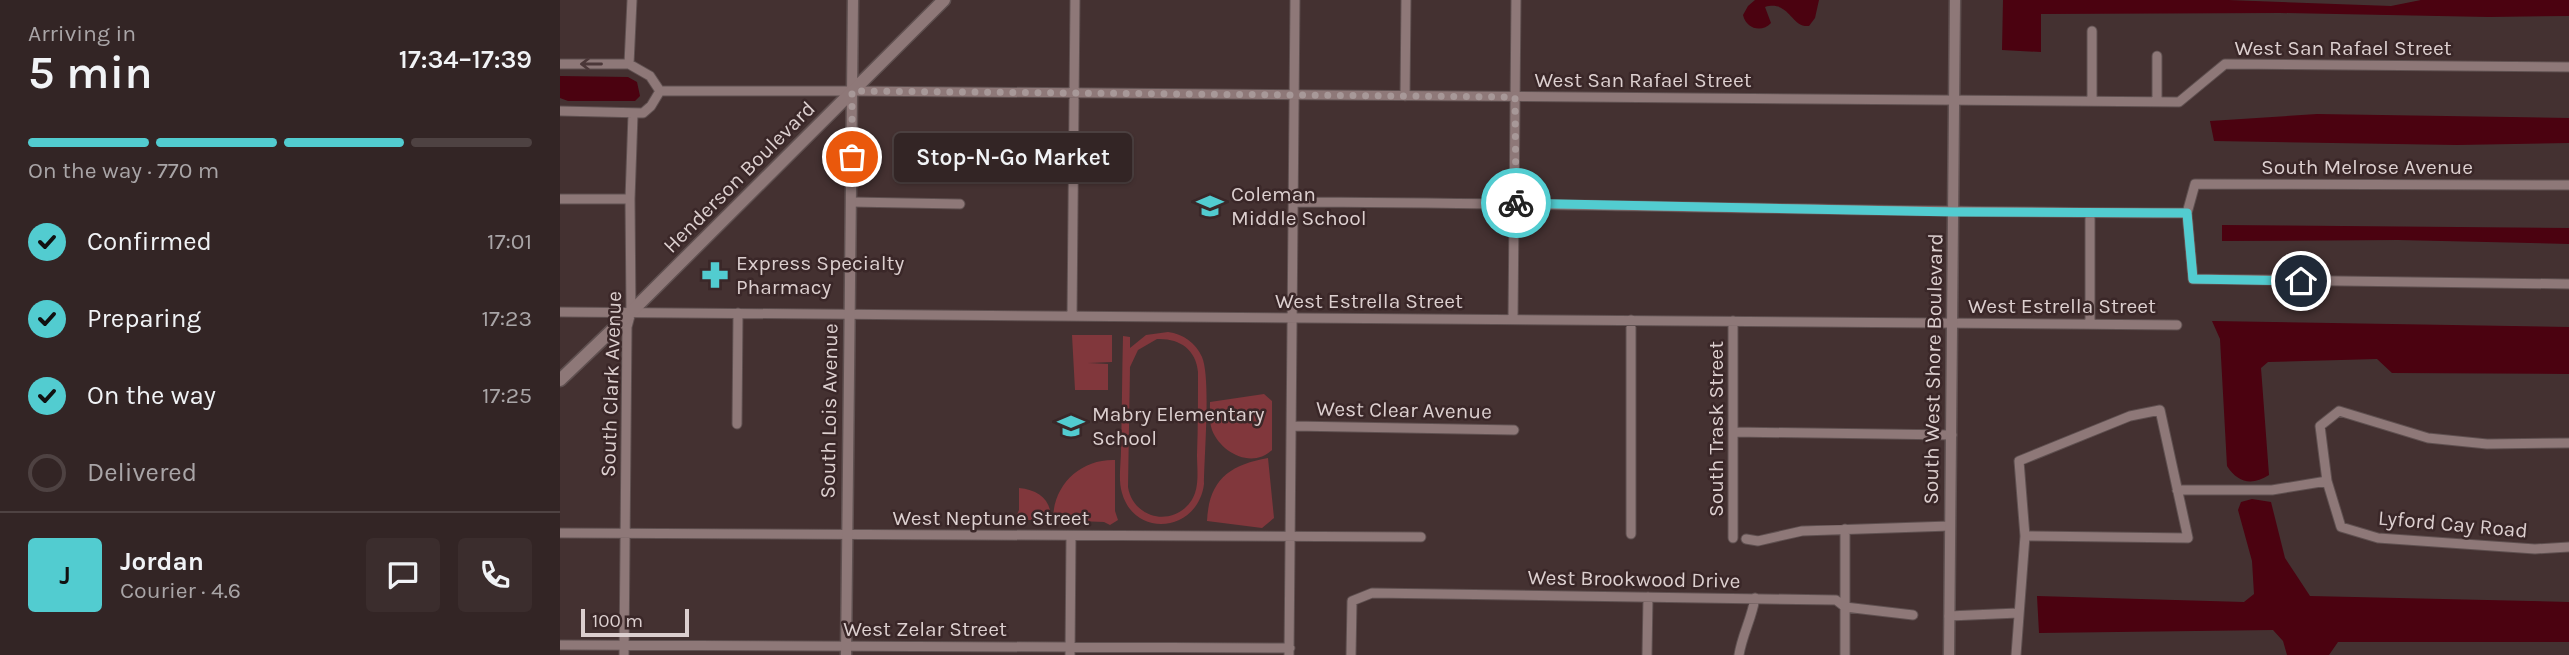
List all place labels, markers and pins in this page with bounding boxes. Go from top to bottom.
pin [822,127,882,187]
callout: Stop-N-Go Market [894,132,1132,182]
place label: Coleman Middle School [1231,182,1367,230]
school or university icon: Coleman Middle School [1195,191,1225,221]
place label: Express Specialty Pharmacy [736,251,904,299]
pin [2271,251,2331,311]
pharmacy icon: Express Specialty Pharmacy [700,260,730,290]
place label: Mabry Elementary School [1092,402,1265,450]
school or university icon: Mabry Elementary School [1056,411,1086,441]

